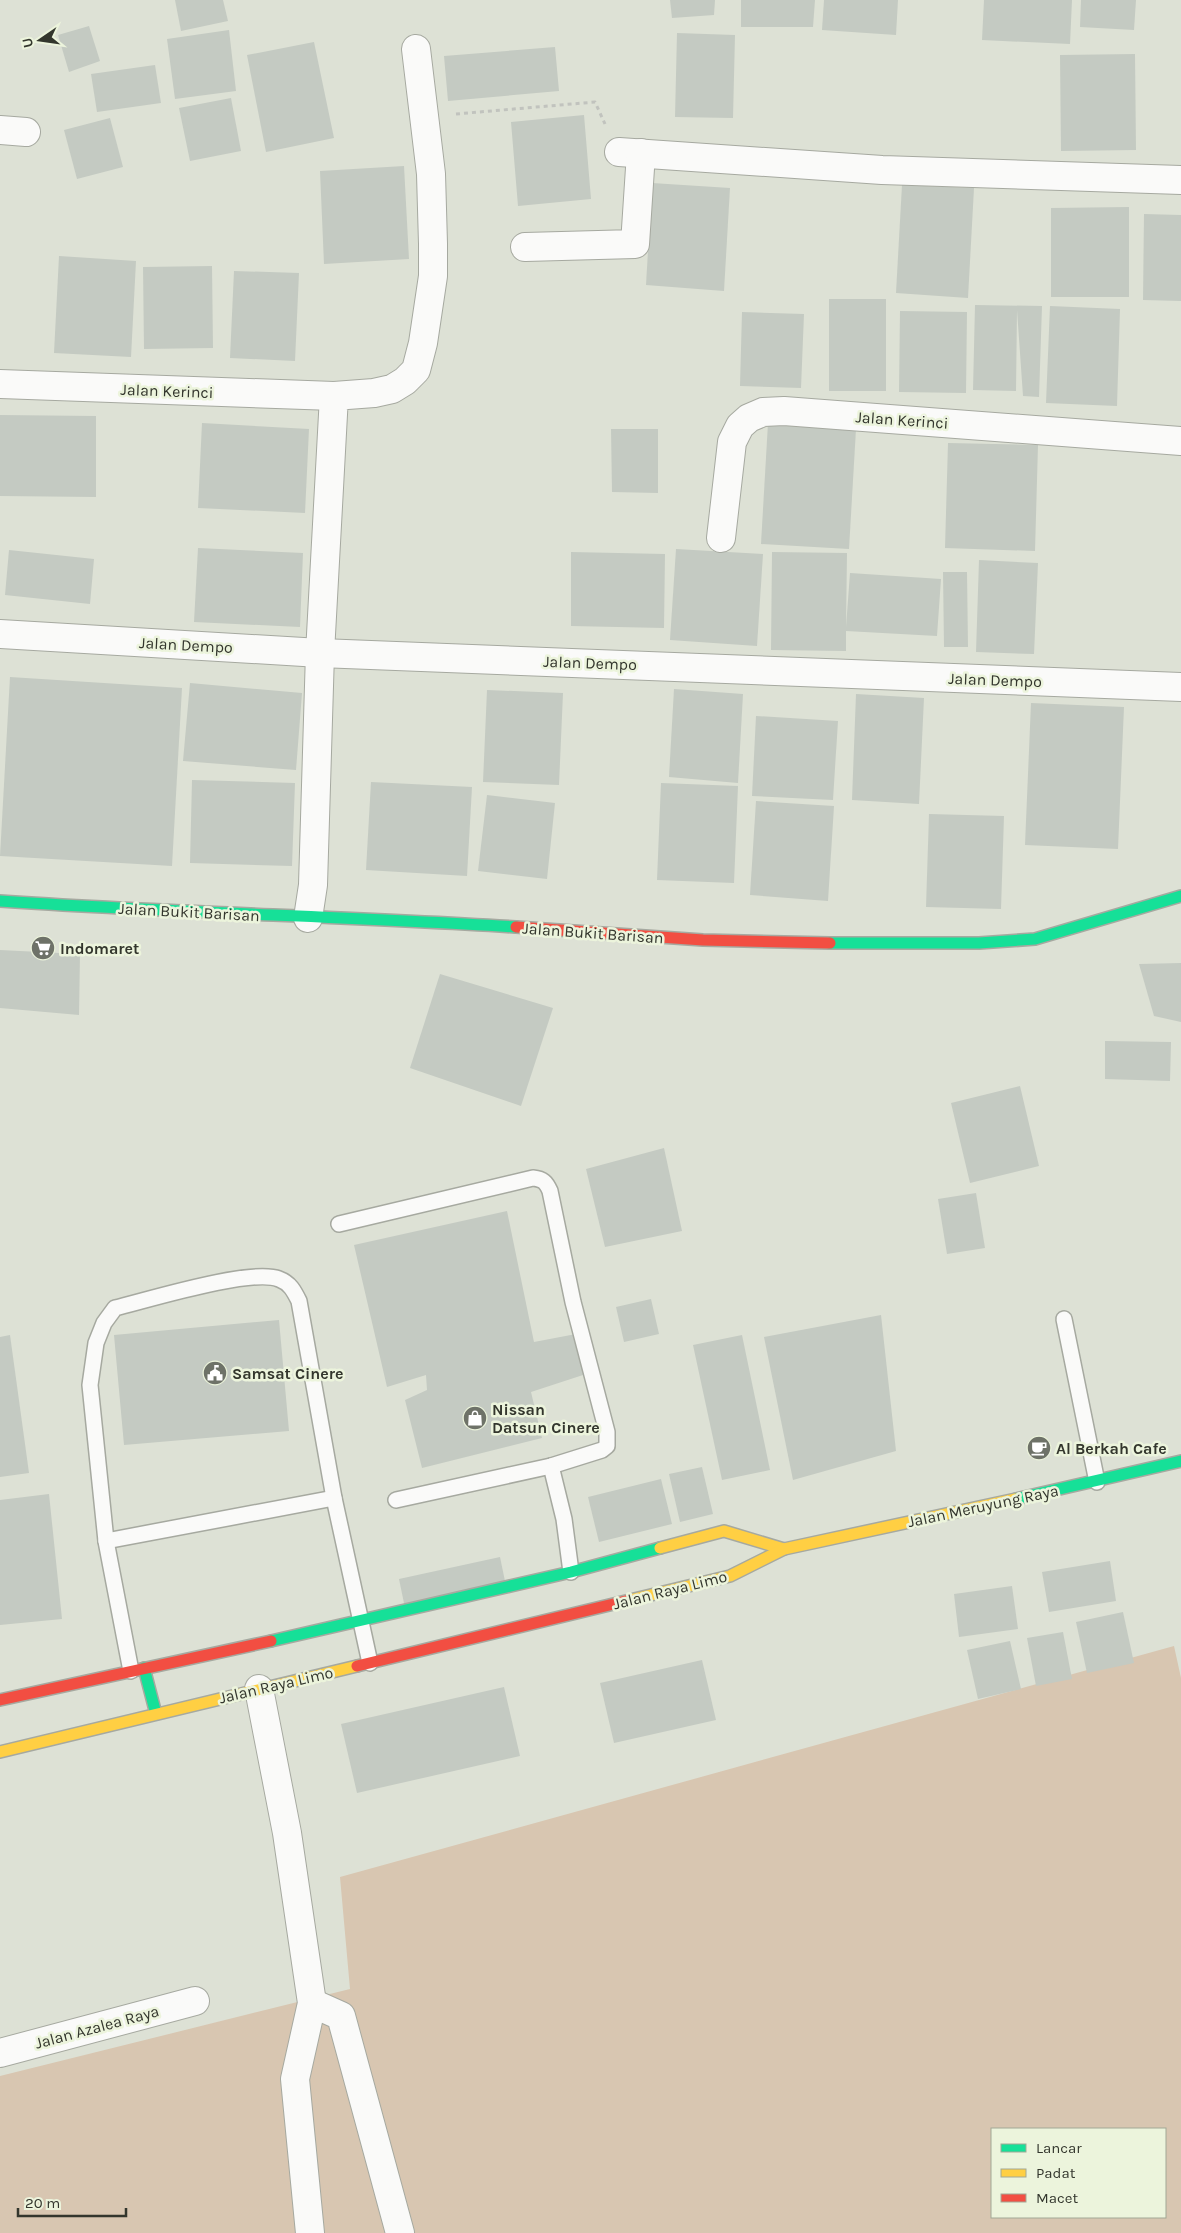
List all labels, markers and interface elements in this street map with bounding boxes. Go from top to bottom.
north arrow [15,15,65,65]
text: U [18,36,37,49]
street label: Jalan Kerinci [120,380,214,402]
street label: Jalan Kerinci [855,407,949,433]
street label: Jalan Dempo [139,633,233,657]
street label: Jalan Dempo [543,652,637,674]
street label: Jalan Dempo [948,669,1042,691]
street label: Jalan Bukit Barisan [118,899,260,925]
street label: Jalan Bukit Barisan [522,919,664,947]
supermarket icon: Indomaret [30,935,56,961]
place label: Indomaret [60,939,139,958]
public building icon: Samsat Cinere [202,1360,228,1386]
place label: Samsat Cinere [232,1364,344,1383]
place label: Nissan Datsun Cinere [492,1400,600,1437]
shop icon: Nissan Datsun Cinere [462,1405,488,1431]
cafe icon: Al Berkah Cafe [1026,1435,1052,1461]
place label: Al Berkah Cafe [1056,1439,1167,1458]
street label: Jalan Meruyung Raya [906,1481,1060,1531]
street label: Jalan Raya Limo [611,1567,729,1613]
street label: Jalan Raya Limo [217,1663,335,1707]
street label: Jalan Azalea Raya [33,2001,161,2053]
legend [991,2128,1166,2218]
text: Lancar [1036,2139,1082,2157]
text: Padat [1036,2164,1076,2182]
scale bar [18,2186,125,2218]
text: Macet [1036,2189,1078,2207]
text: 20 m [25,2194,60,2212]

